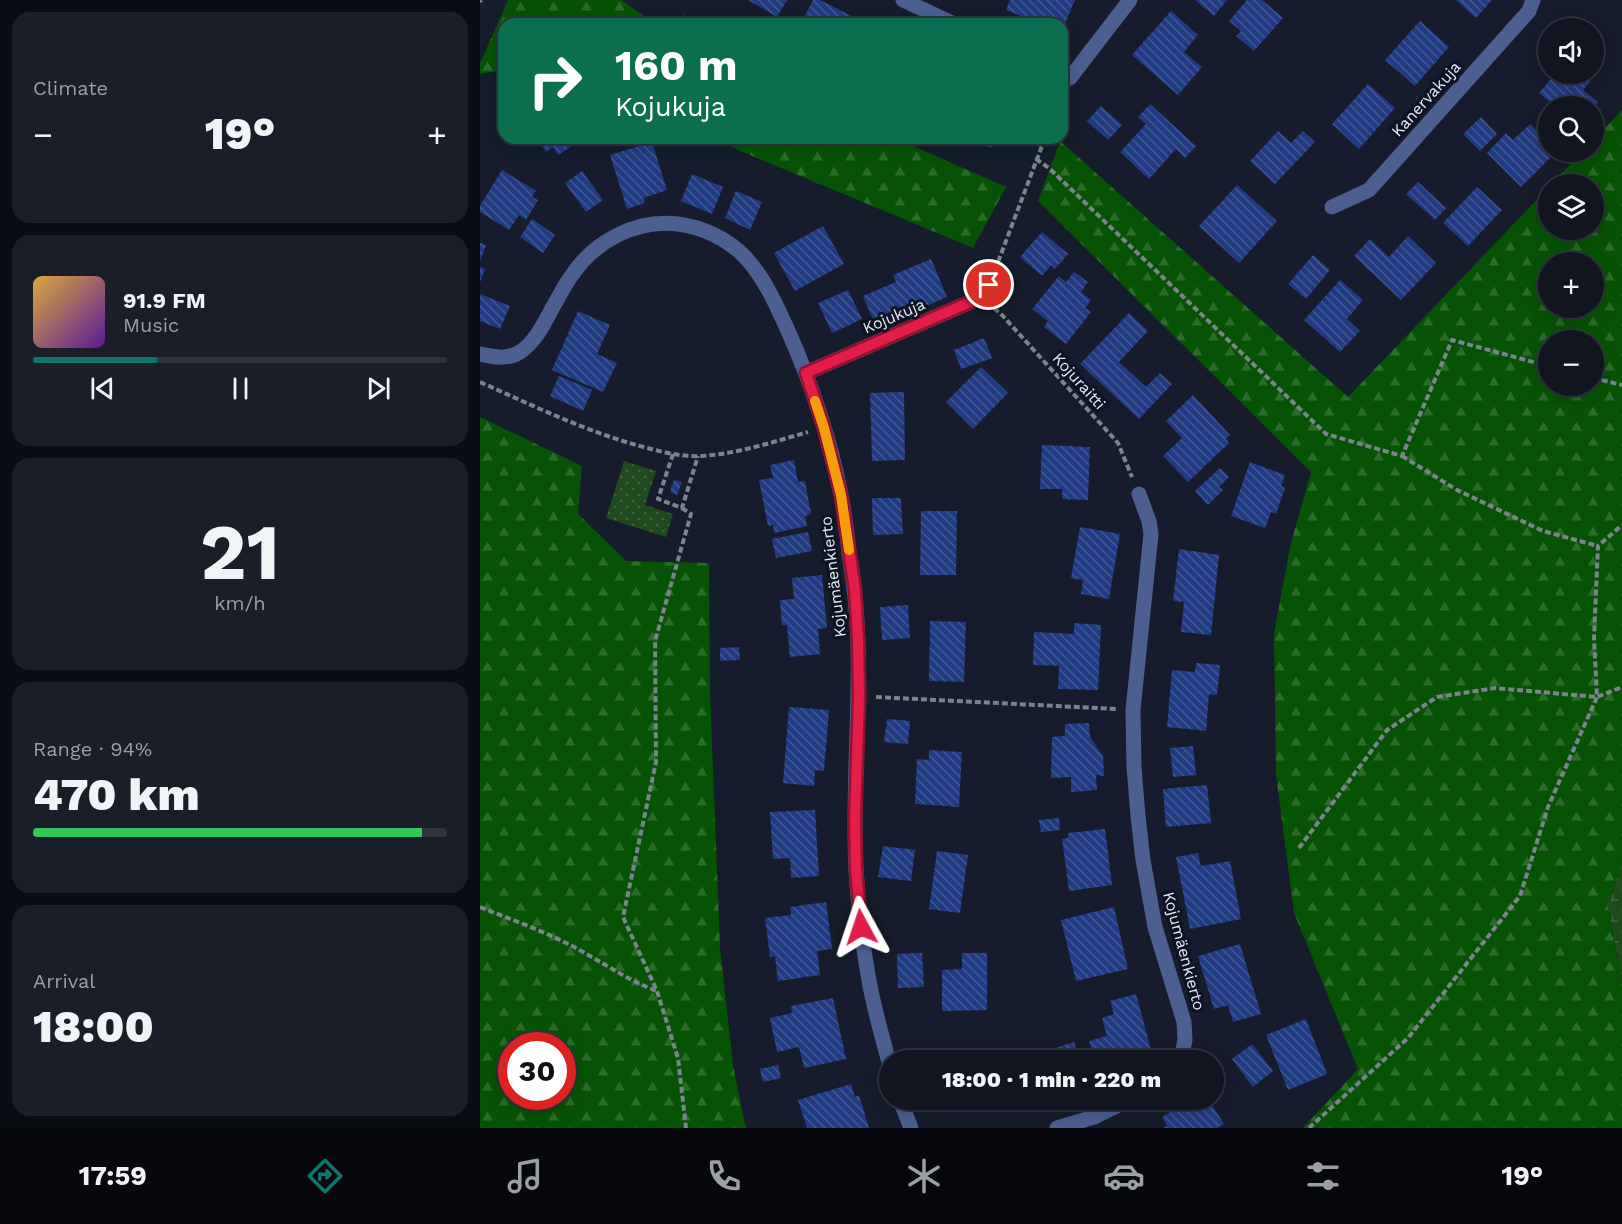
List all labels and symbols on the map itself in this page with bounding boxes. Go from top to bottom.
street label: Kanervakuja [1387,58,1465,140]
pin [963,259,1014,310]
street label: Kojukuja [860,294,928,338]
street label: Kojuraitti [1049,349,1109,413]
street label: Kojumäenkierto [816,515,850,639]
street label: Kojumäenkierto [1159,890,1209,1012]
position arrow [829,895,893,959]
speed limit sign: 30 [498,1032,576,1110]

